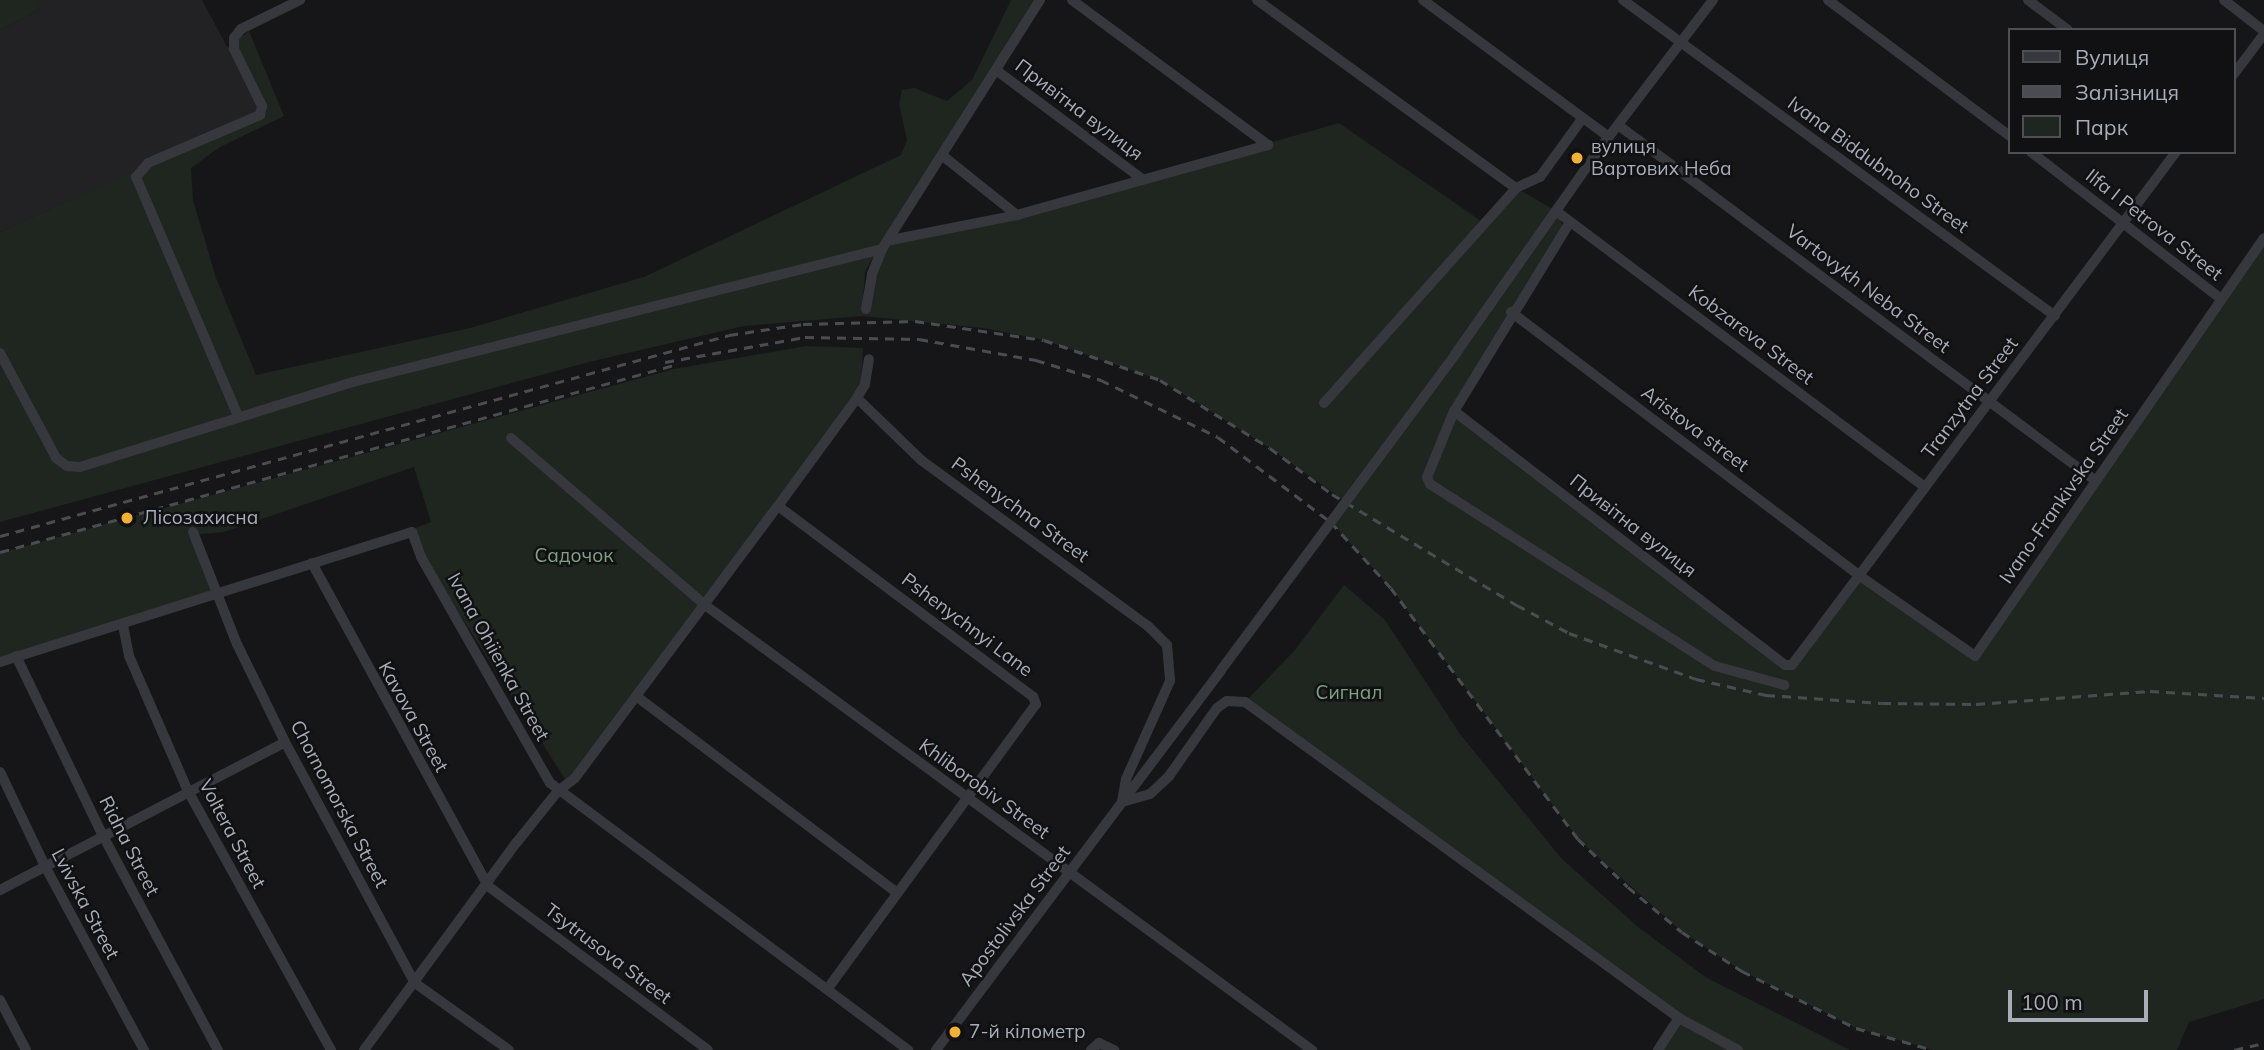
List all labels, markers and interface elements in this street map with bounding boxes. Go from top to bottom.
legend [2008,28,2236,154]
text: Вулиця [2075,44,2149,70]
street label: Привітна вулиця [1011,55,1147,165]
text: Залізниця [2075,79,2179,105]
street label: Ivana Biddubnoho Street [1783,92,1973,238]
text: Парк [2075,114,2128,140]
place label: вулиця Вартових Неба [1591,136,1732,180]
marker: вулиця Вартових Неба [1569,150,1585,166]
street label: Ilfa I Petrova Street [2081,165,2227,285]
street label: Vartovykh Neba Street [1782,220,1954,358]
street label: Kobzareva Street [1684,280,1818,390]
street label: Tranzytna Street [1917,333,2023,463]
street label: Aristova street [1637,381,1753,477]
street label: Ivano-Frankivska Street [1995,404,2133,588]
street label: Pshenychna Street [947,452,1093,568]
street label: Привітна вулиця [1565,470,1701,582]
place label: Лісозахисна [143,507,258,529]
marker: Лісозахисна [117,508,137,528]
park label: Садочок [535,545,613,567]
street label: Pshenychnyi Lane [897,568,1037,682]
street label: Ivana Ohiienka Street [442,569,554,745]
street label: Kavova Street [373,658,453,776]
park label: Сигнал [1316,682,1382,704]
street label: Chornomorska Street [285,716,393,892]
street label: Khliborobiv Street [914,734,1054,844]
street label: Voltera Street [194,776,270,892]
street label: Ridna Street [94,792,164,900]
street label: Apostolivska Street [955,841,1075,991]
street label: Lvivska Street [46,845,124,963]
street label: Tsytrusova Street [540,899,676,1009]
scale bar [2012,976,2152,1020]
text: 100 m [2021,989,2083,1015]
place label: 7-й кілометр [969,1021,1085,1043]
marker: 7-й кілометр [947,1024,963,1040]

